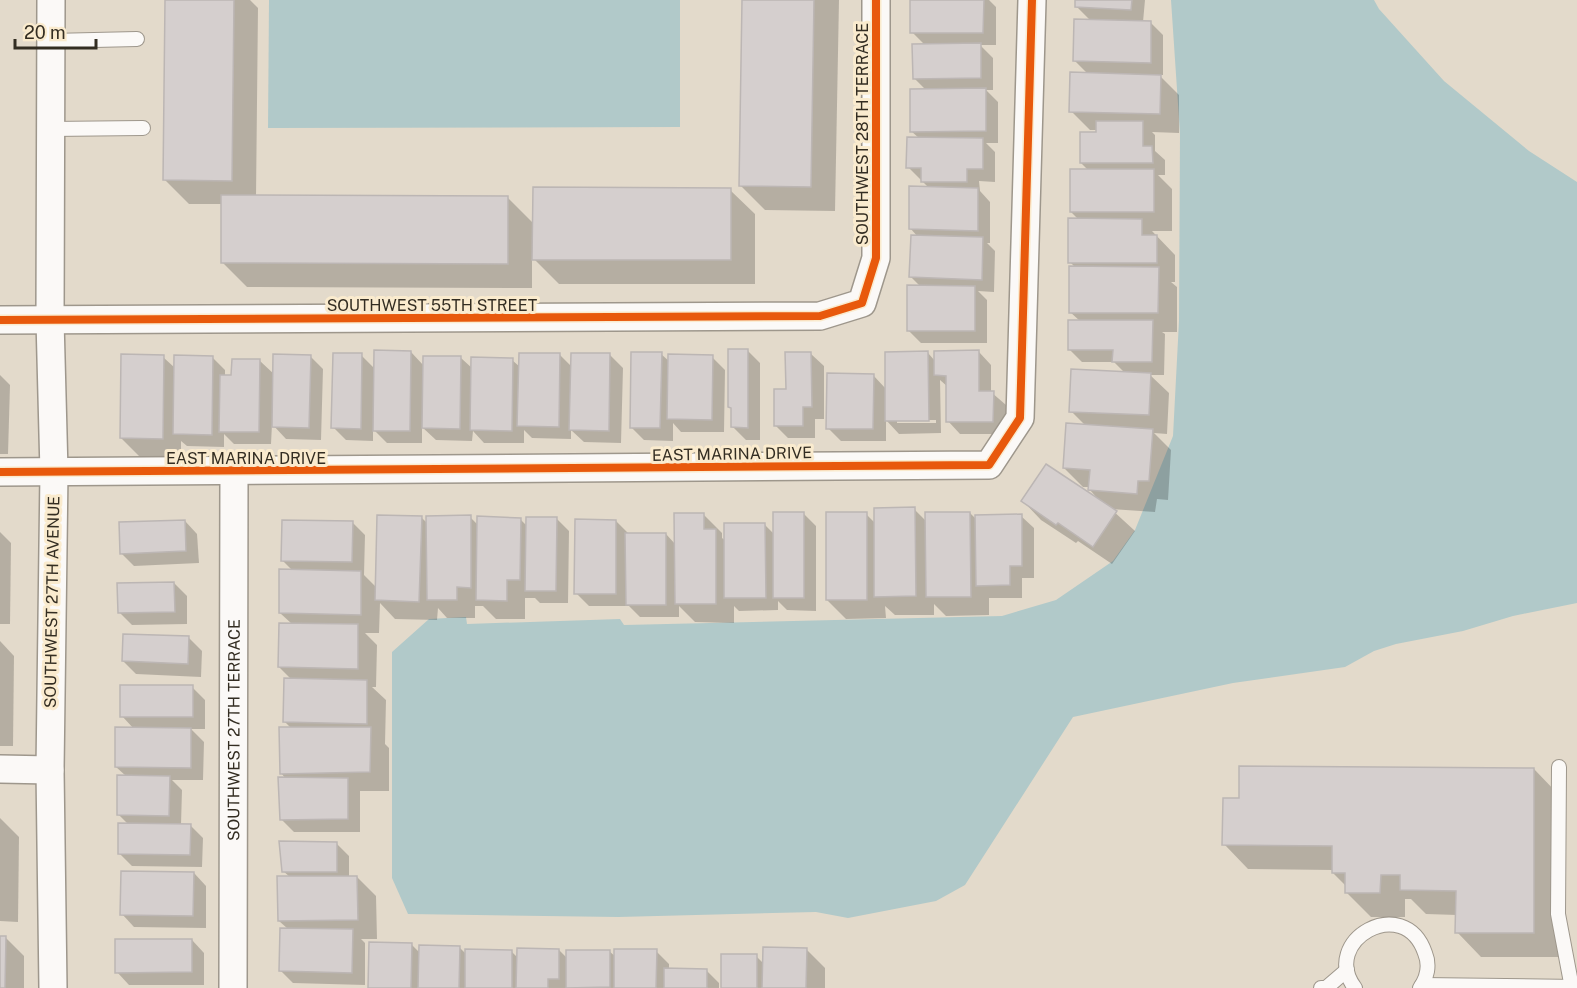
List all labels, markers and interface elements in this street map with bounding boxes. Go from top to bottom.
scale bar [15,12,96,50]
text: 20 m [24,22,66,43]
street label: SOUTHWEST 28TH TERRACE [853,23,872,245]
street label: SOUTHWEST 55TH STREET [327,296,538,315]
street label: EAST MARINA DRIVE [652,443,812,465]
street label: EAST MARINA DRIVE [166,449,326,468]
street label: SOUTHWEST 27TH AVENUE [41,496,63,708]
street label: SOUTHWEST 27TH TERRACE [224,619,243,841]

